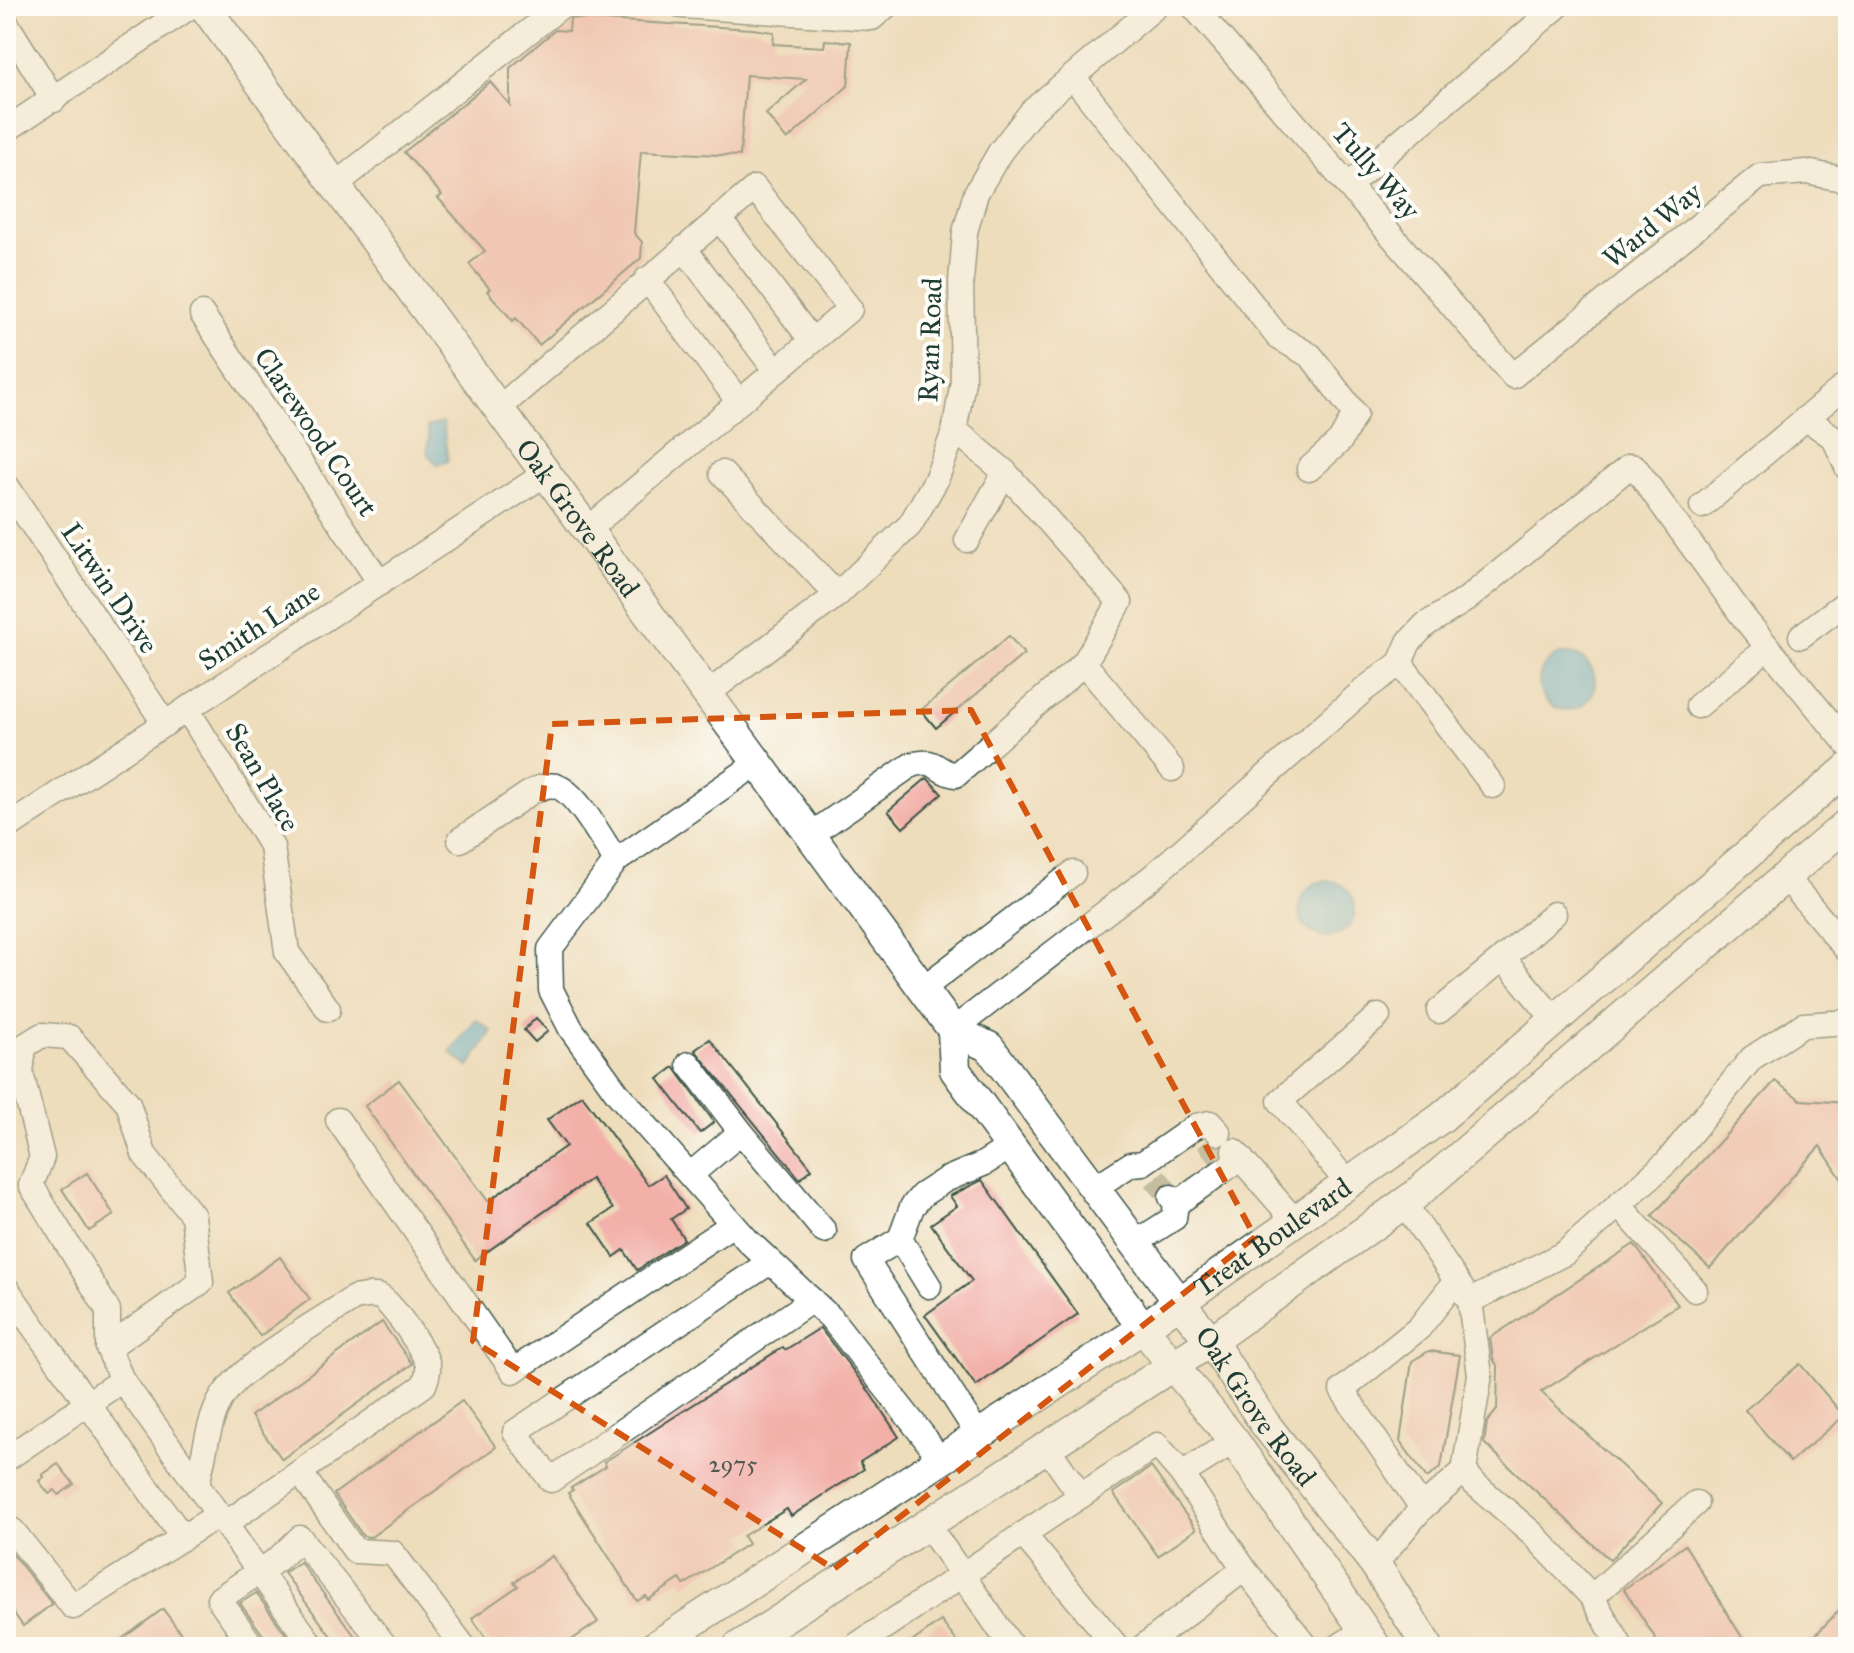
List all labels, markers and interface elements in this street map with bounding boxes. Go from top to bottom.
street label: Tully Way [1324,115,1428,227]
street label: Ward Way [1595,174,1709,276]
street label: Ryan Road [910,277,950,403]
street label: Clarewood Court [247,341,385,523]
street label: Oak Grove Road [509,432,648,604]
street label: Litwin Drive [54,516,166,660]
street label: Smith Lane [192,574,326,678]
street label: Sean Place [218,716,308,838]
street label: Treat Boulevard [1187,1169,1358,1304]
street label: Oak Grove Road [1188,1318,1324,1493]
house number: 2975 [709,1449,757,1479]

